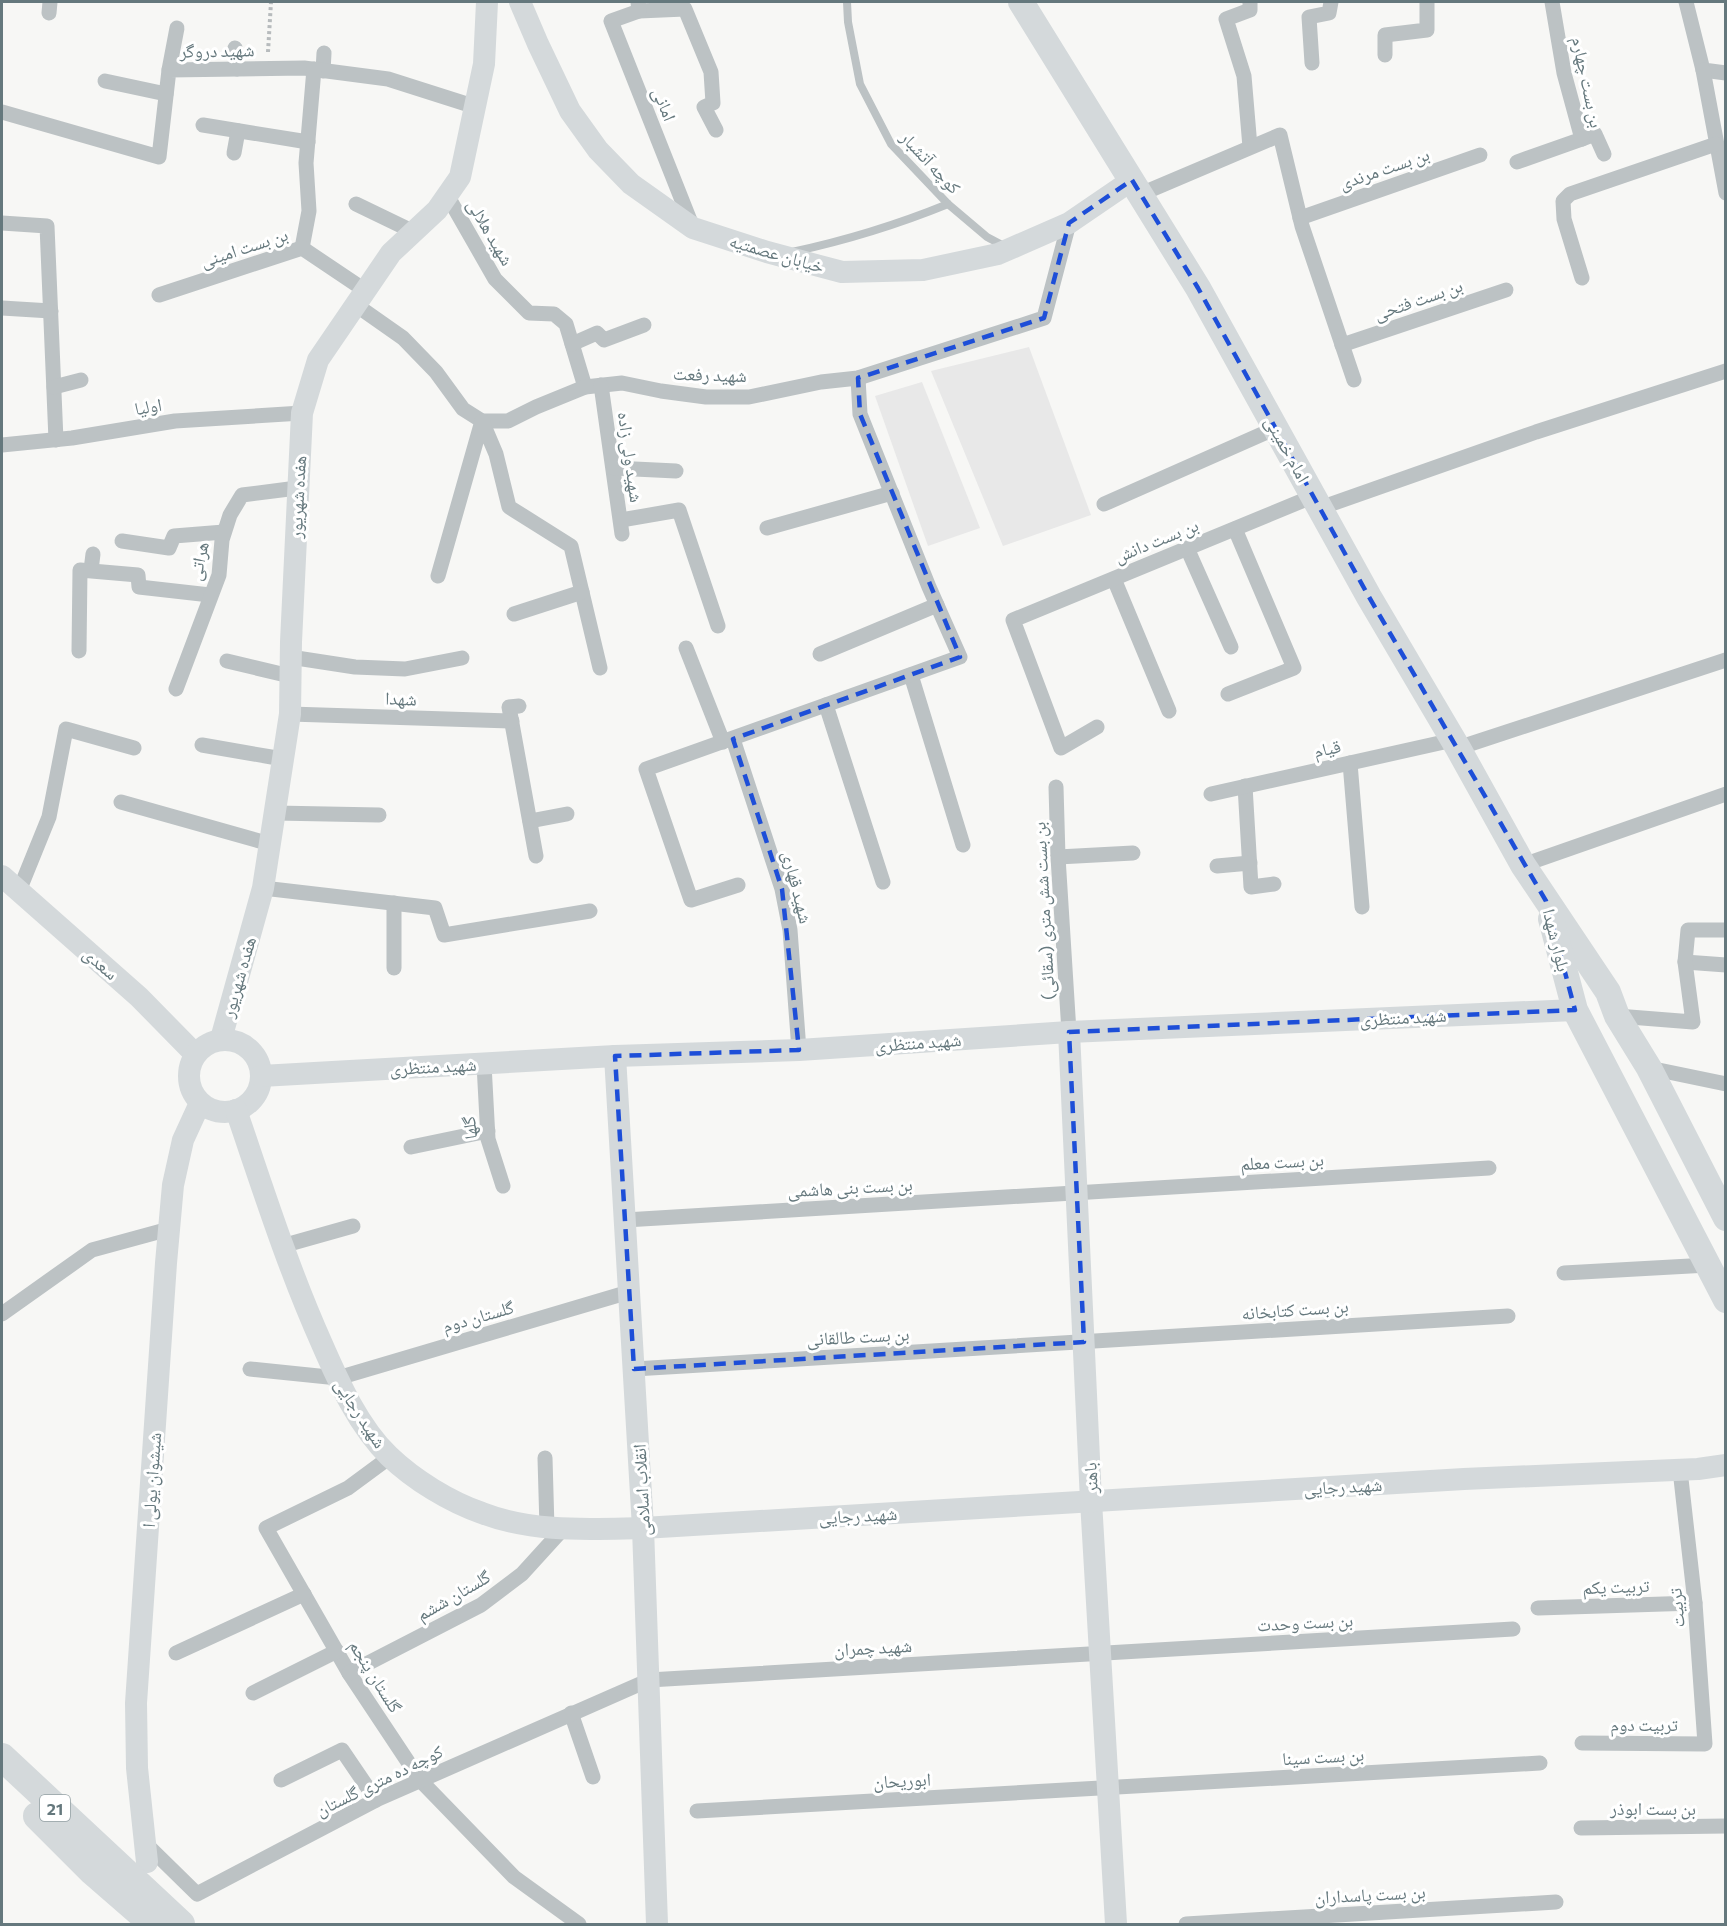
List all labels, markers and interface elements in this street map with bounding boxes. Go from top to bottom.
street label: بن بست چهارم [1566,34,1608,130]
street label: شهید دروگر [178,38,255,62]
street label: امانی [647,84,682,124]
street label: کوچه آتشبار [895,125,966,199]
street label: بن بست مرندی [1336,142,1432,195]
street label: شهید هلالی [462,195,519,270]
street label: بن بست امینی [198,223,291,272]
street label: خیابان عصمتیه [727,229,827,278]
street label: بن بست فتحی [1371,274,1466,325]
street label: شهید رفعت [673,362,747,387]
street label: اولیا [133,393,164,420]
street label: شهید ولی زاده [613,410,648,504]
street label: امام خمینی [1259,412,1315,487]
street label: هفده شهریور [284,455,310,540]
street label: بن بست دانش [1111,513,1202,568]
street label: هراتی [183,540,214,583]
street label: شهدا [385,686,417,710]
street label: قیام [1311,734,1343,764]
street label: بن بست شش متری (سقائی) [1027,821,1060,1001]
street label: شهید قهاری [777,848,818,926]
street label: بلوار شهدا [1538,906,1575,974]
street label: هفده شهریور [216,934,260,1021]
street label: سعدی [78,942,123,985]
street label: شهید منتظری [1359,1004,1447,1031]
street label: شهید منتظری [874,1028,962,1057]
street label: شهید منتظری [389,1053,477,1080]
street label: گلها [457,1115,481,1141]
street label: بن بست معلم [1240,1148,1324,1176]
street label: بن بست بنی هاشمی [787,1173,913,1202]
street label: بن بست کتابخانه [1241,1294,1349,1325]
street label: گلستان دوم [440,1295,517,1339]
street label: بن بست طالقانی [806,1322,910,1351]
street label: شهید رجایی [330,1374,392,1453]
street label: شیشوان یولی ا [137,1432,166,1528]
street label: انقلاب اسلامی [628,1443,655,1537]
street label: باهنر [1078,1462,1102,1495]
street label: شهید رجایی [1303,1473,1383,1500]
street label: شهید رجایی [818,1502,898,1529]
street label: گلستان ششم [412,1565,496,1627]
street label: تربیت یکم [1582,1574,1650,1600]
street label: تربیت [1663,1587,1689,1629]
street label: بن بست وحدت [1256,1608,1354,1637]
street label: شهید چمران [833,1634,913,1661]
street label: گلستان پنجم [343,1636,407,1718]
street label: تربیت دوم [1610,1713,1678,1737]
street label: کوچه ده متری گلستان [312,1739,447,1821]
street label: بن بست سینا [1281,1743,1365,1770]
street label: ابوریحان [873,1768,932,1793]
road number: 21 [40,1795,70,1821]
street label: بن بست ابوذر [1609,1797,1696,1820]
street label: بن بست پاسداران [1314,1880,1426,1909]

